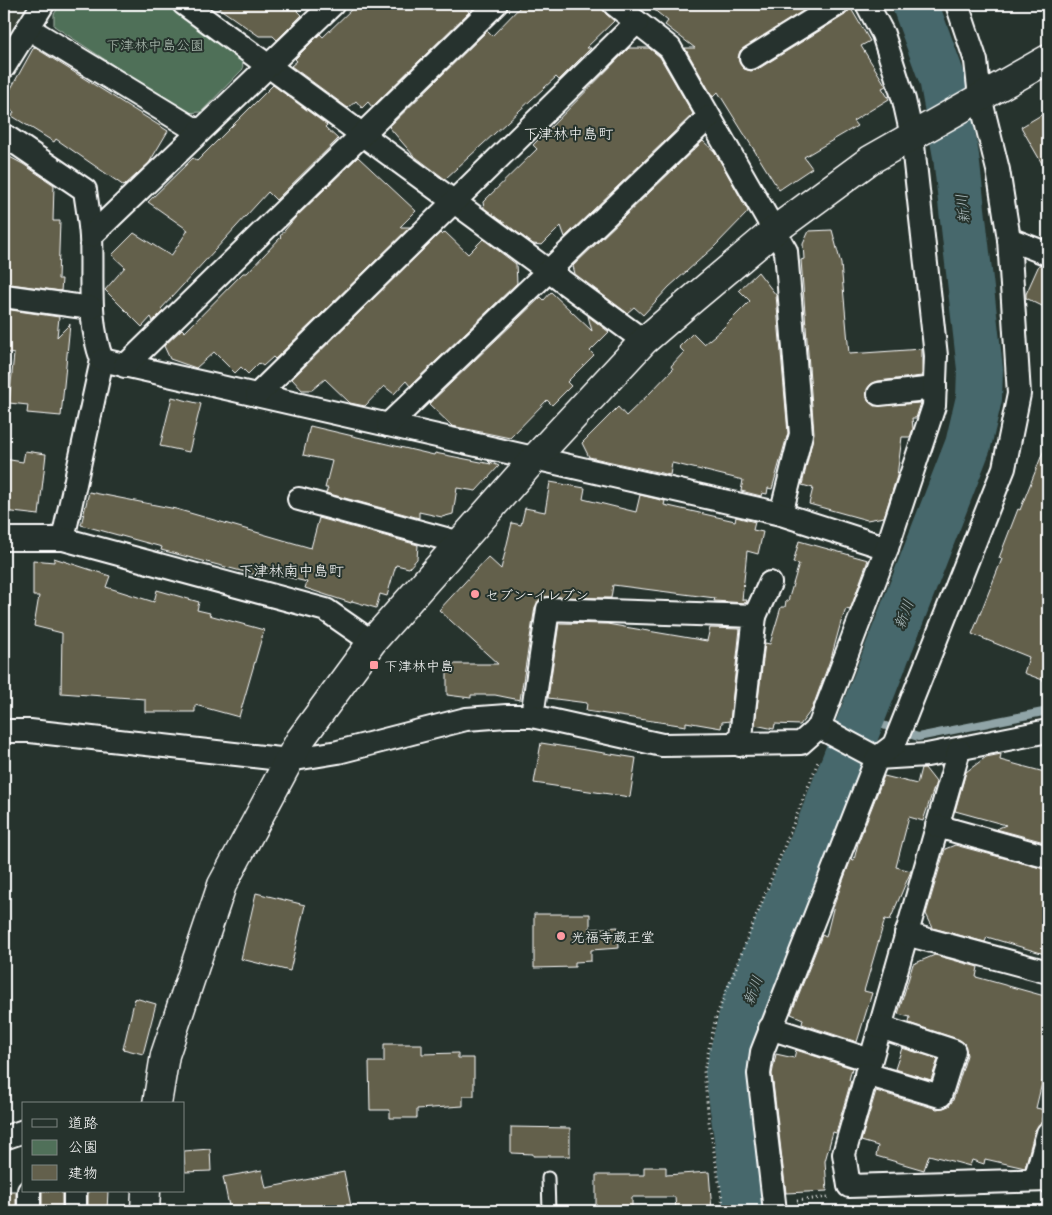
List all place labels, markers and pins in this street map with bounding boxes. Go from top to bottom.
place label: セブン-イレブン [485,585,589,604]
marker: セブン-イレブン [469,588,481,600]
place label: 下津林中島 [384,656,454,675]
marker: 下津林中島 [368,659,380,671]
place label: 光福寺蔵王堂 [571,927,655,946]
marker: 光福寺蔵王堂 [555,930,567,942]

